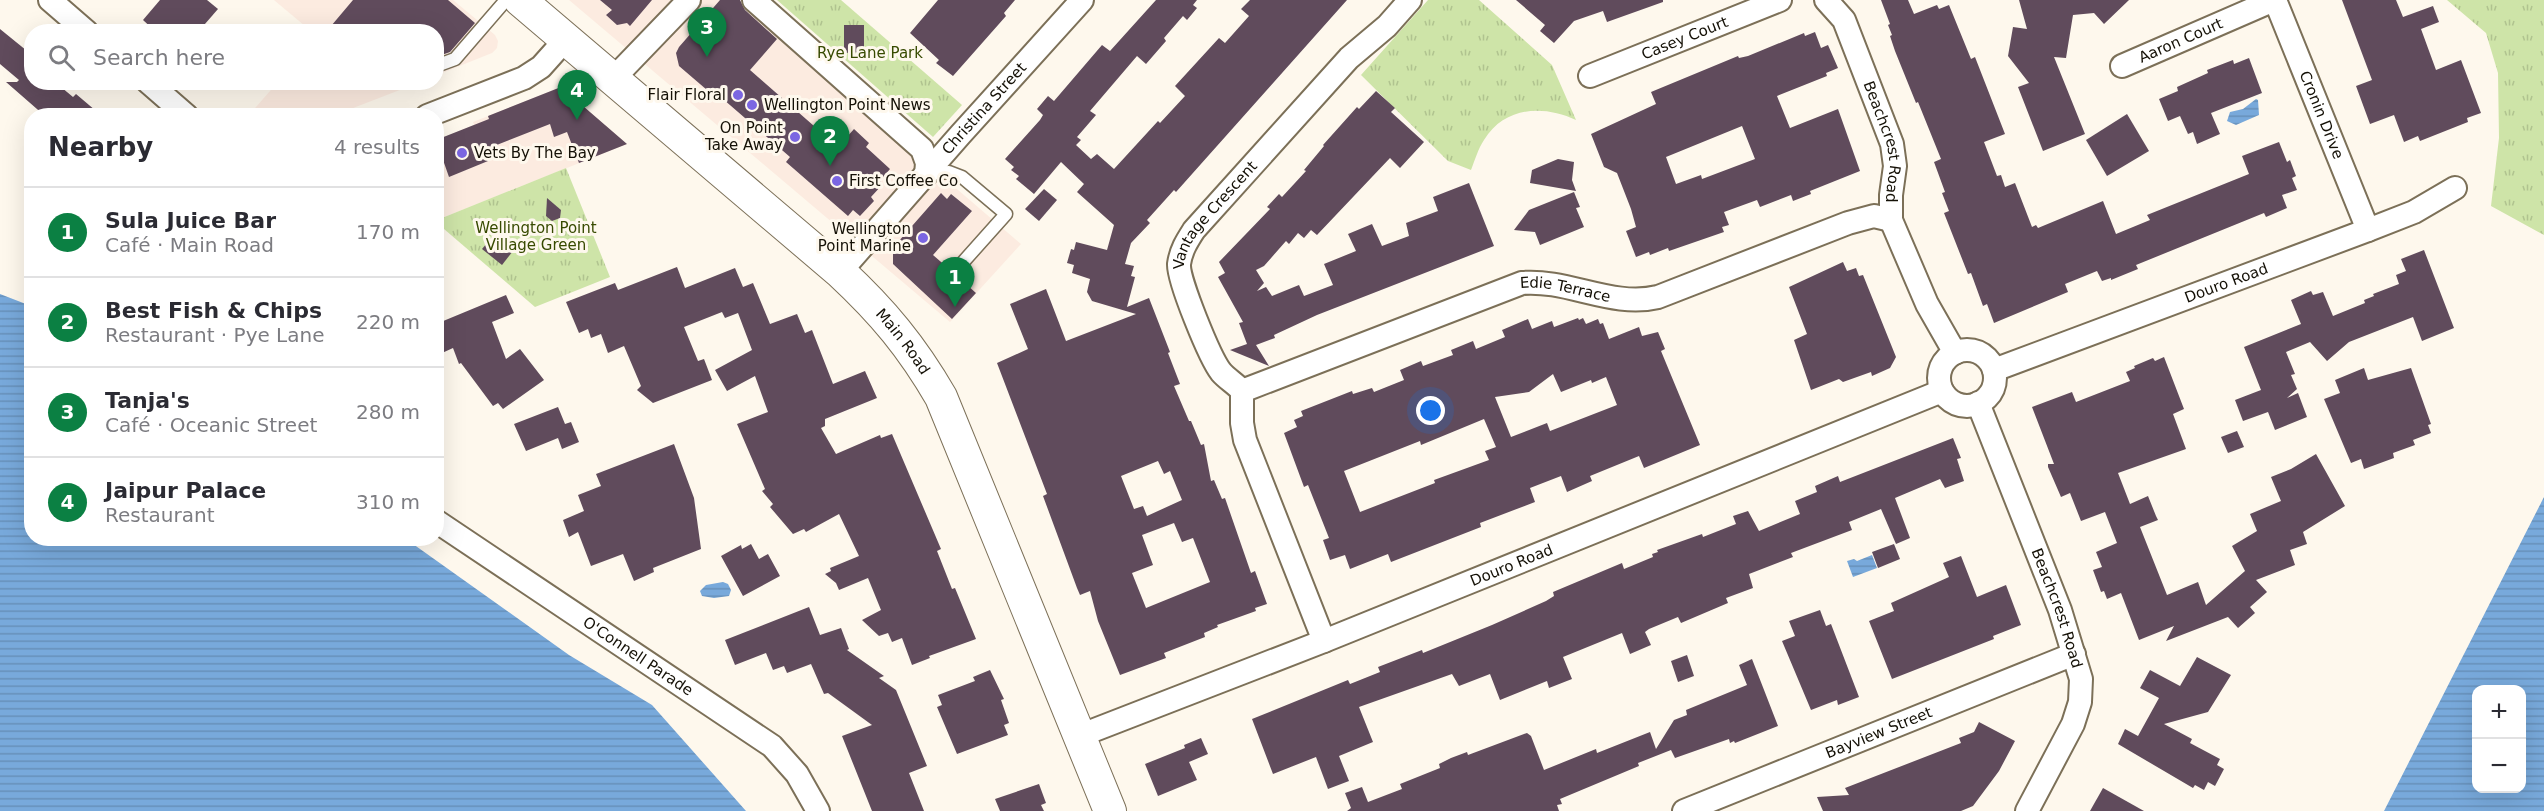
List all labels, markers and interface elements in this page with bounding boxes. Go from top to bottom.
pin: 3 [688,8,726,57]
street label: Casey Court [1639,13,1731,63]
street label: Aaron Court [2136,14,2226,67]
search box [24,24,444,90]
icon: search [45,41,78,74]
park label: Rye Lane Park [817,44,923,62]
text: Search here [93,45,225,70]
street label: Christina Street [938,59,1030,158]
street label: Cronin Drive [2296,68,2347,162]
pin: 4 [558,70,596,120]
street label: Beachcrest Road [1859,78,1904,203]
place label: Flair Floral [647,86,726,104]
marker: Flair Floral [731,88,745,102]
place label: Wellington Point News [764,96,931,114]
marker: Wellington Point News [745,98,759,112]
pin: 2 [810,116,850,166]
place label: On Point Take Away [704,119,783,154]
marker: On Point Take Away [788,130,802,144]
text: Nearby [48,132,153,162]
text: 4 results [334,135,420,159]
place label: Vets By The Bay [474,144,596,162]
marker: Vets By The Bay [455,146,469,160]
street label: Vantage Crescent [1170,157,1261,269]
place label: First Coffee Co [849,172,958,190]
marker: First Coffee Co [830,174,844,188]
text: Sula Juice Bar [105,208,276,233]
park label: Wellington Point Village Green [475,219,597,254]
text: 1 [61,220,74,244]
text: 170 m [356,220,420,244]
place label: Wellington Point Marine [818,220,911,255]
marker: Wellington Point Marine [916,231,930,245]
text: Café · Main Road [105,233,274,257]
pin: 1 [936,258,974,307]
street label: Douro Road [2182,259,2271,307]
street label: Edie Terrace [1519,274,1612,306]
text: Best Fish & Chips [105,298,322,323]
street label: Main Road [872,305,934,378]
text: 2 [61,310,74,334]
text: 220 m [356,310,420,334]
text: Restaurant · Pye Lane [105,323,325,347]
text: Tanja's [105,388,190,413]
your location [1416,396,1445,425]
text: 3 [61,400,74,424]
text: 280 m [356,400,420,424]
text: Café · Oceanic Street [105,413,317,437]
text: Jaipur Palace [105,478,266,503]
text: 4 [61,490,74,514]
text: 310 m [356,490,420,514]
text: Restaurant [105,503,215,527]
street label: Douro Road [1467,540,1556,590]
street label: Beachcrest Road [2027,546,2086,670]
street label: O'Connell Parade [579,613,696,699]
map controls [2472,685,2526,793]
button: + [2472,685,2526,739]
street label: Bayview Street [1823,703,1935,762]
button: − [2472,739,2526,793]

